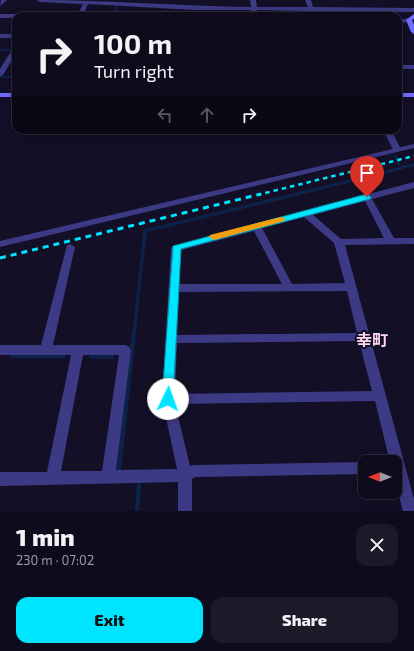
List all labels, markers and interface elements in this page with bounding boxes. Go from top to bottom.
text: 100 m [94,26,172,60]
icon: right [28,28,80,80]
text: Turn right [94,60,174,82]
icon: left [154,104,176,126]
icon: ahead [196,104,218,126]
icon: right [238,104,260,126]
pin [350,156,384,197]
icon: arrive [356,162,378,184]
district label: 幸町 [356,330,388,349]
position arrow [147,378,189,420]
north arrow [358,455,402,499]
map controls [358,455,402,499]
text: 1 min [16,522,75,551]
button: close [356,524,398,566]
text: 230 m · 07:02 [16,552,94,568]
button: Exit [16,597,203,643]
button: Share [211,597,398,643]

